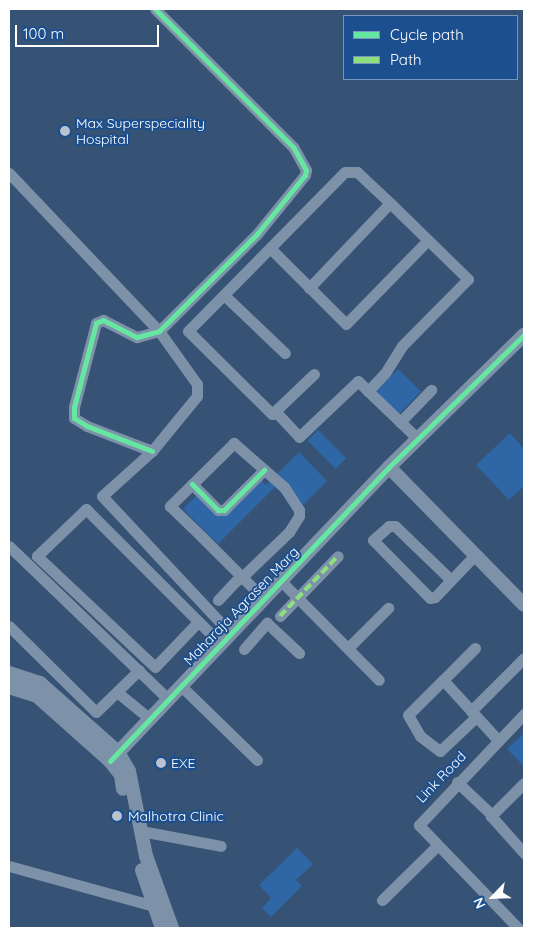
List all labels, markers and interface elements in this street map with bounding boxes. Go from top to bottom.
scale bar [18,15,161,47]
legend [343,15,518,80]
text: 100 m [23,24,64,43]
text: Cycle path [390,25,464,44]
text: Path [390,50,422,69]
place label: Max Superspeciality Hospital [76,115,205,148]
marker: Max Superspeciality Hospital [58,124,72,138]
street label: Maharaja Agrasen Marg [180,543,302,669]
street label: Link Road [413,748,469,806]
place label: EXE [171,755,195,771]
marker: EXE [155,757,167,769]
place label: Malhotra Clinic [128,808,224,824]
marker: Malhotra Clinic [110,809,124,823]
north arrow [468,872,518,922]
text: N [469,895,490,911]

